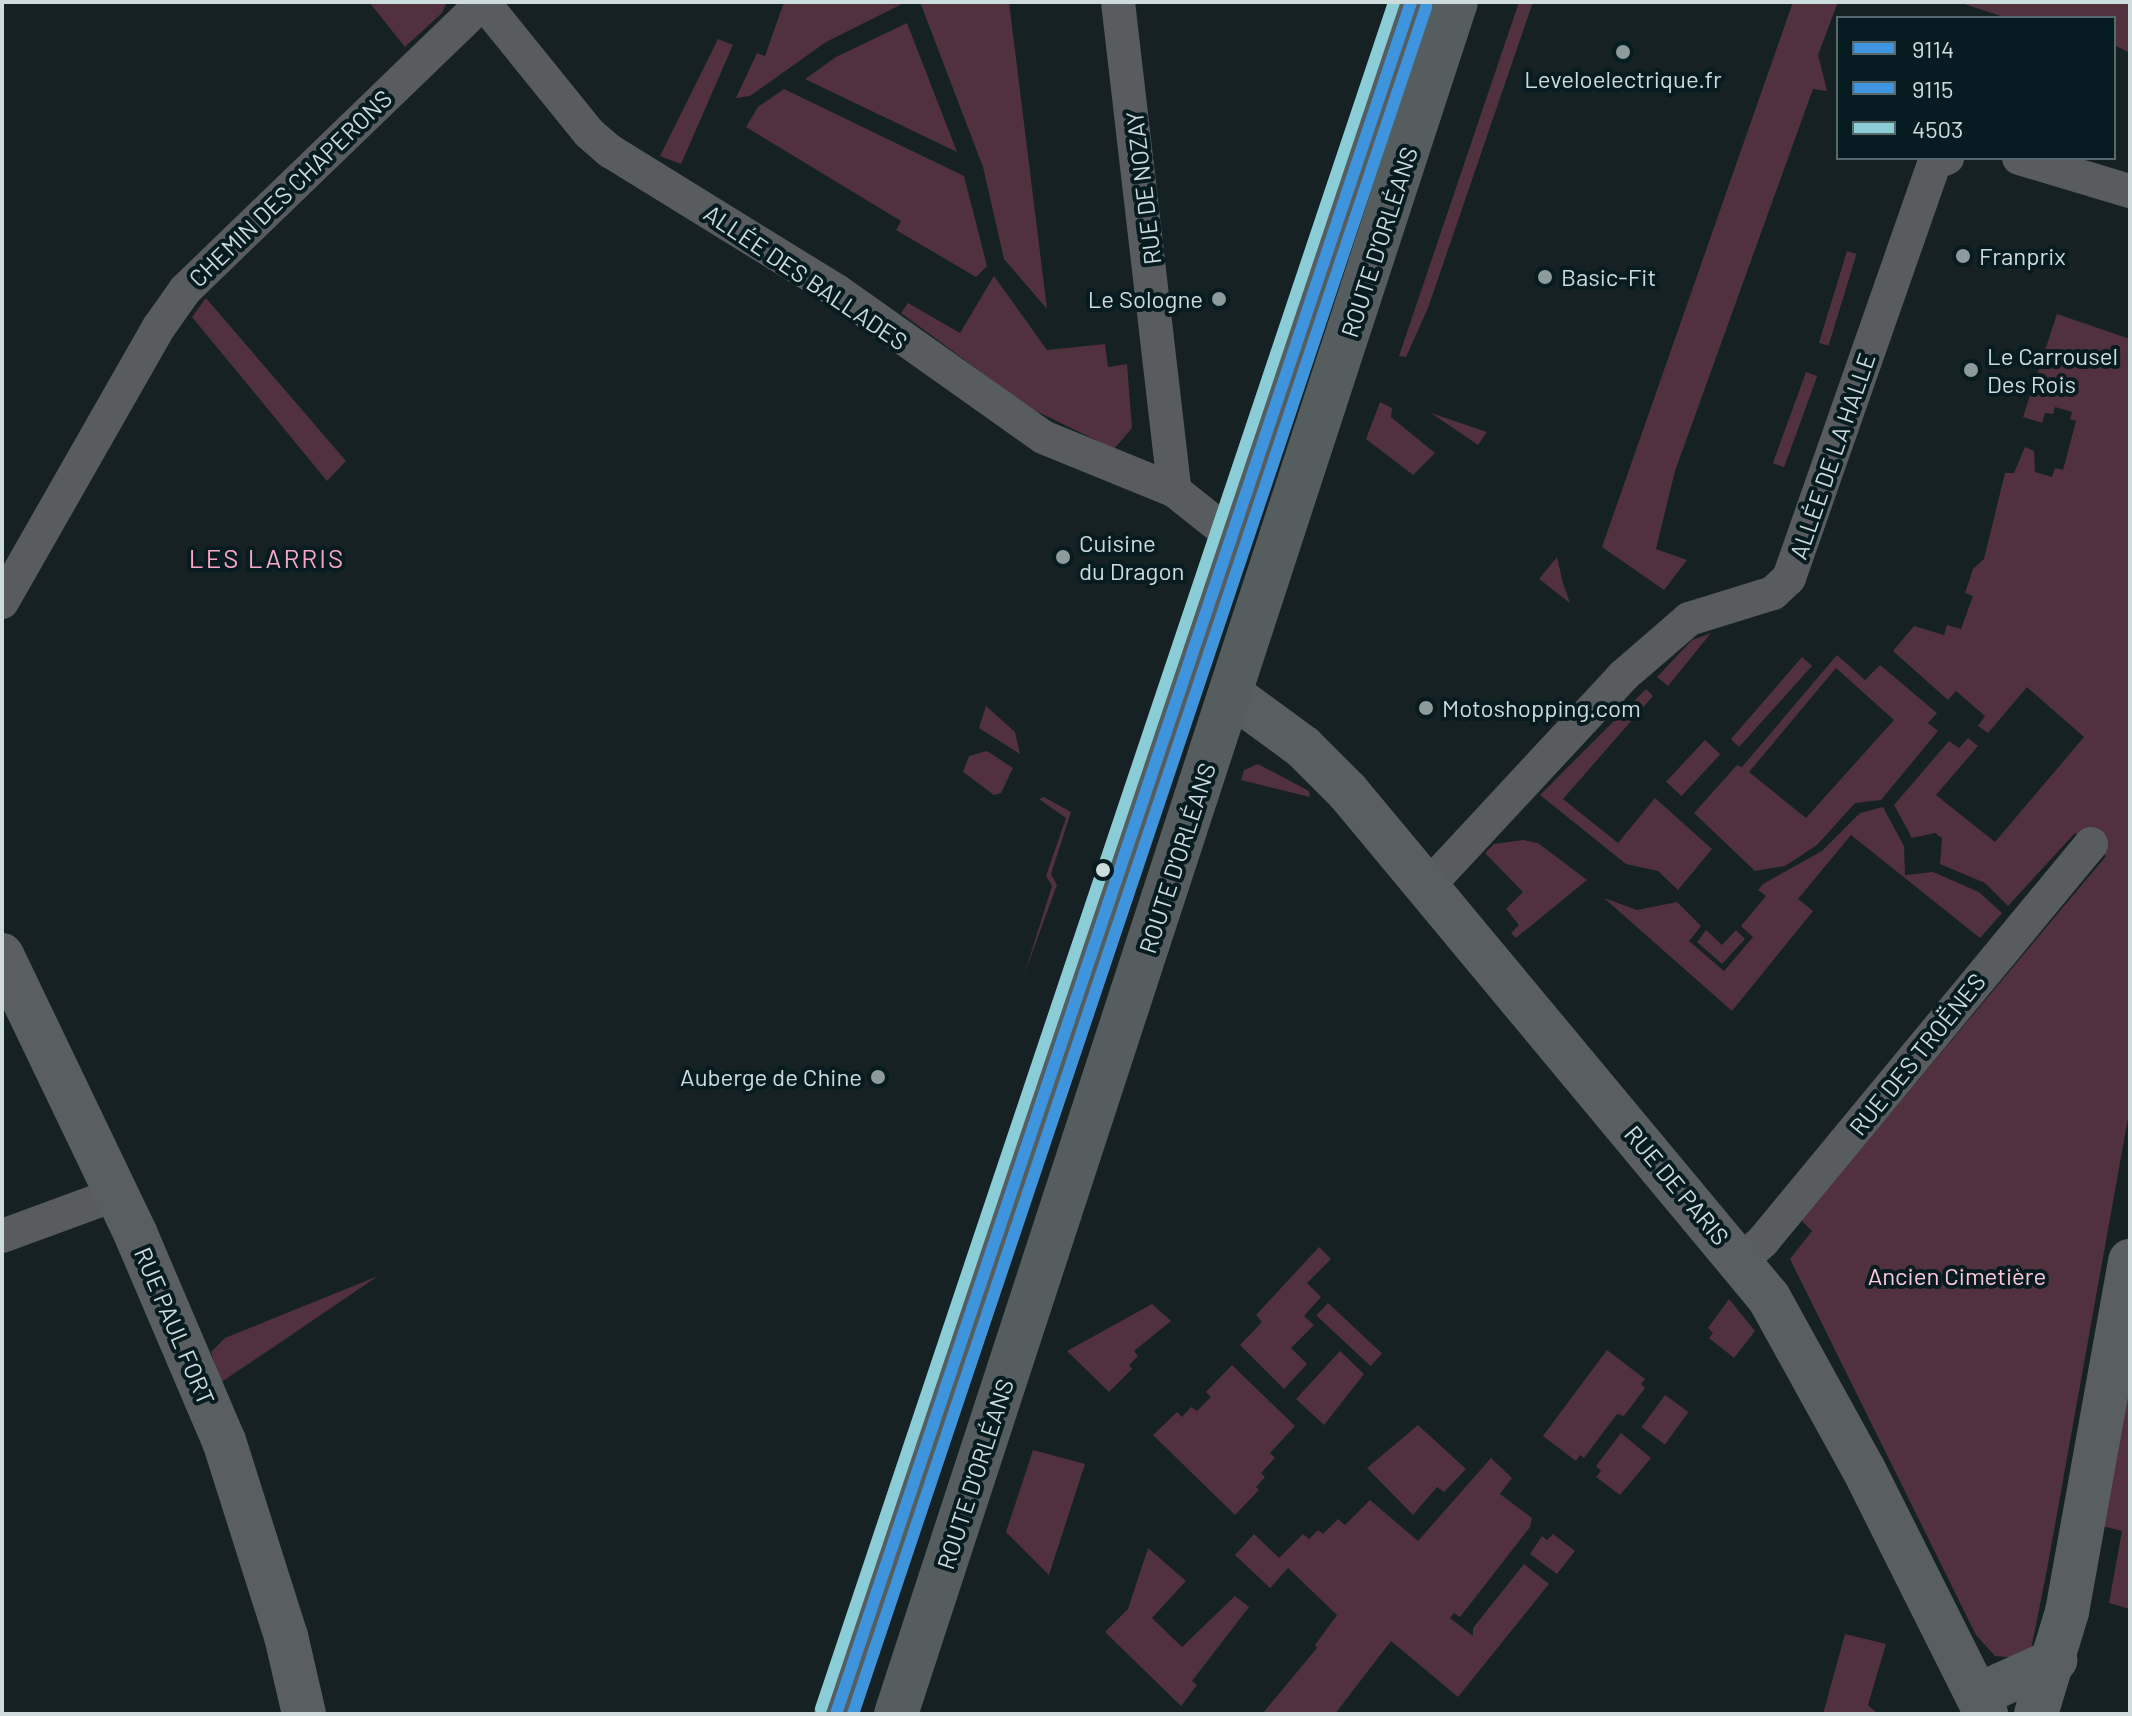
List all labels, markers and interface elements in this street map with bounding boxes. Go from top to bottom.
legend [1836,16,2116,160]
text: 9114 [1912,34,1954,63]
marker: Leveloelectrique.fr [1614,43,1632,61]
place label: Leveloelectrique.fr [1524,65,1722,93]
text: 9115 [1912,74,1953,103]
street label: CHEMIN DES CHAPERONS [183,84,397,292]
street label: RUE DE NOZAY [1119,110,1167,266]
text: 4503 [1912,114,1963,143]
street label: ROUTE D'ORLÉANS [1335,143,1423,341]
street label: ALLÉE DES BALLADES [699,198,913,356]
place label: Franprix [1979,242,2066,270]
marker: Franprix [1954,247,1972,265]
place label: Basic-Fit [1561,263,1656,291]
marker: Basic-Fit [1536,268,1554,286]
place label: Le Sologne [1088,285,1203,313]
marker: Le Sologne [1210,290,1228,308]
place label: Le Carrousel Des Rois [1987,342,2118,398]
street label: ALLÉE DE LA HALLE [1783,349,1881,563]
marker: Le Carrousel Des Rois [1962,361,1980,379]
place label: Cuisine du Dragon [1079,529,1184,585]
district label: LES LARRIS [189,542,345,574]
marker: Cuisine du Dragon [1054,548,1072,566]
place label: Motoshopping.com [1442,694,1641,722]
marker: Motoshopping.com [1417,699,1435,717]
street label: ROUTE D'ORLÉANS [1133,759,1221,957]
unlabelled marker [1095,862,1111,878]
street label: RUE DES TROËNES [1843,967,1991,1141]
place label: Auberge de Chine [680,1063,862,1091]
marker: Auberge de Chine [869,1068,887,1086]
street label: RUE DE PARIS [1619,1119,1735,1251]
street label: RUE PAUL FORT [129,1243,221,1409]
park label: Ancien Cimetière [1868,1262,2046,1290]
street label: ROUTE D'ORLÉANS [931,1375,1019,1573]

